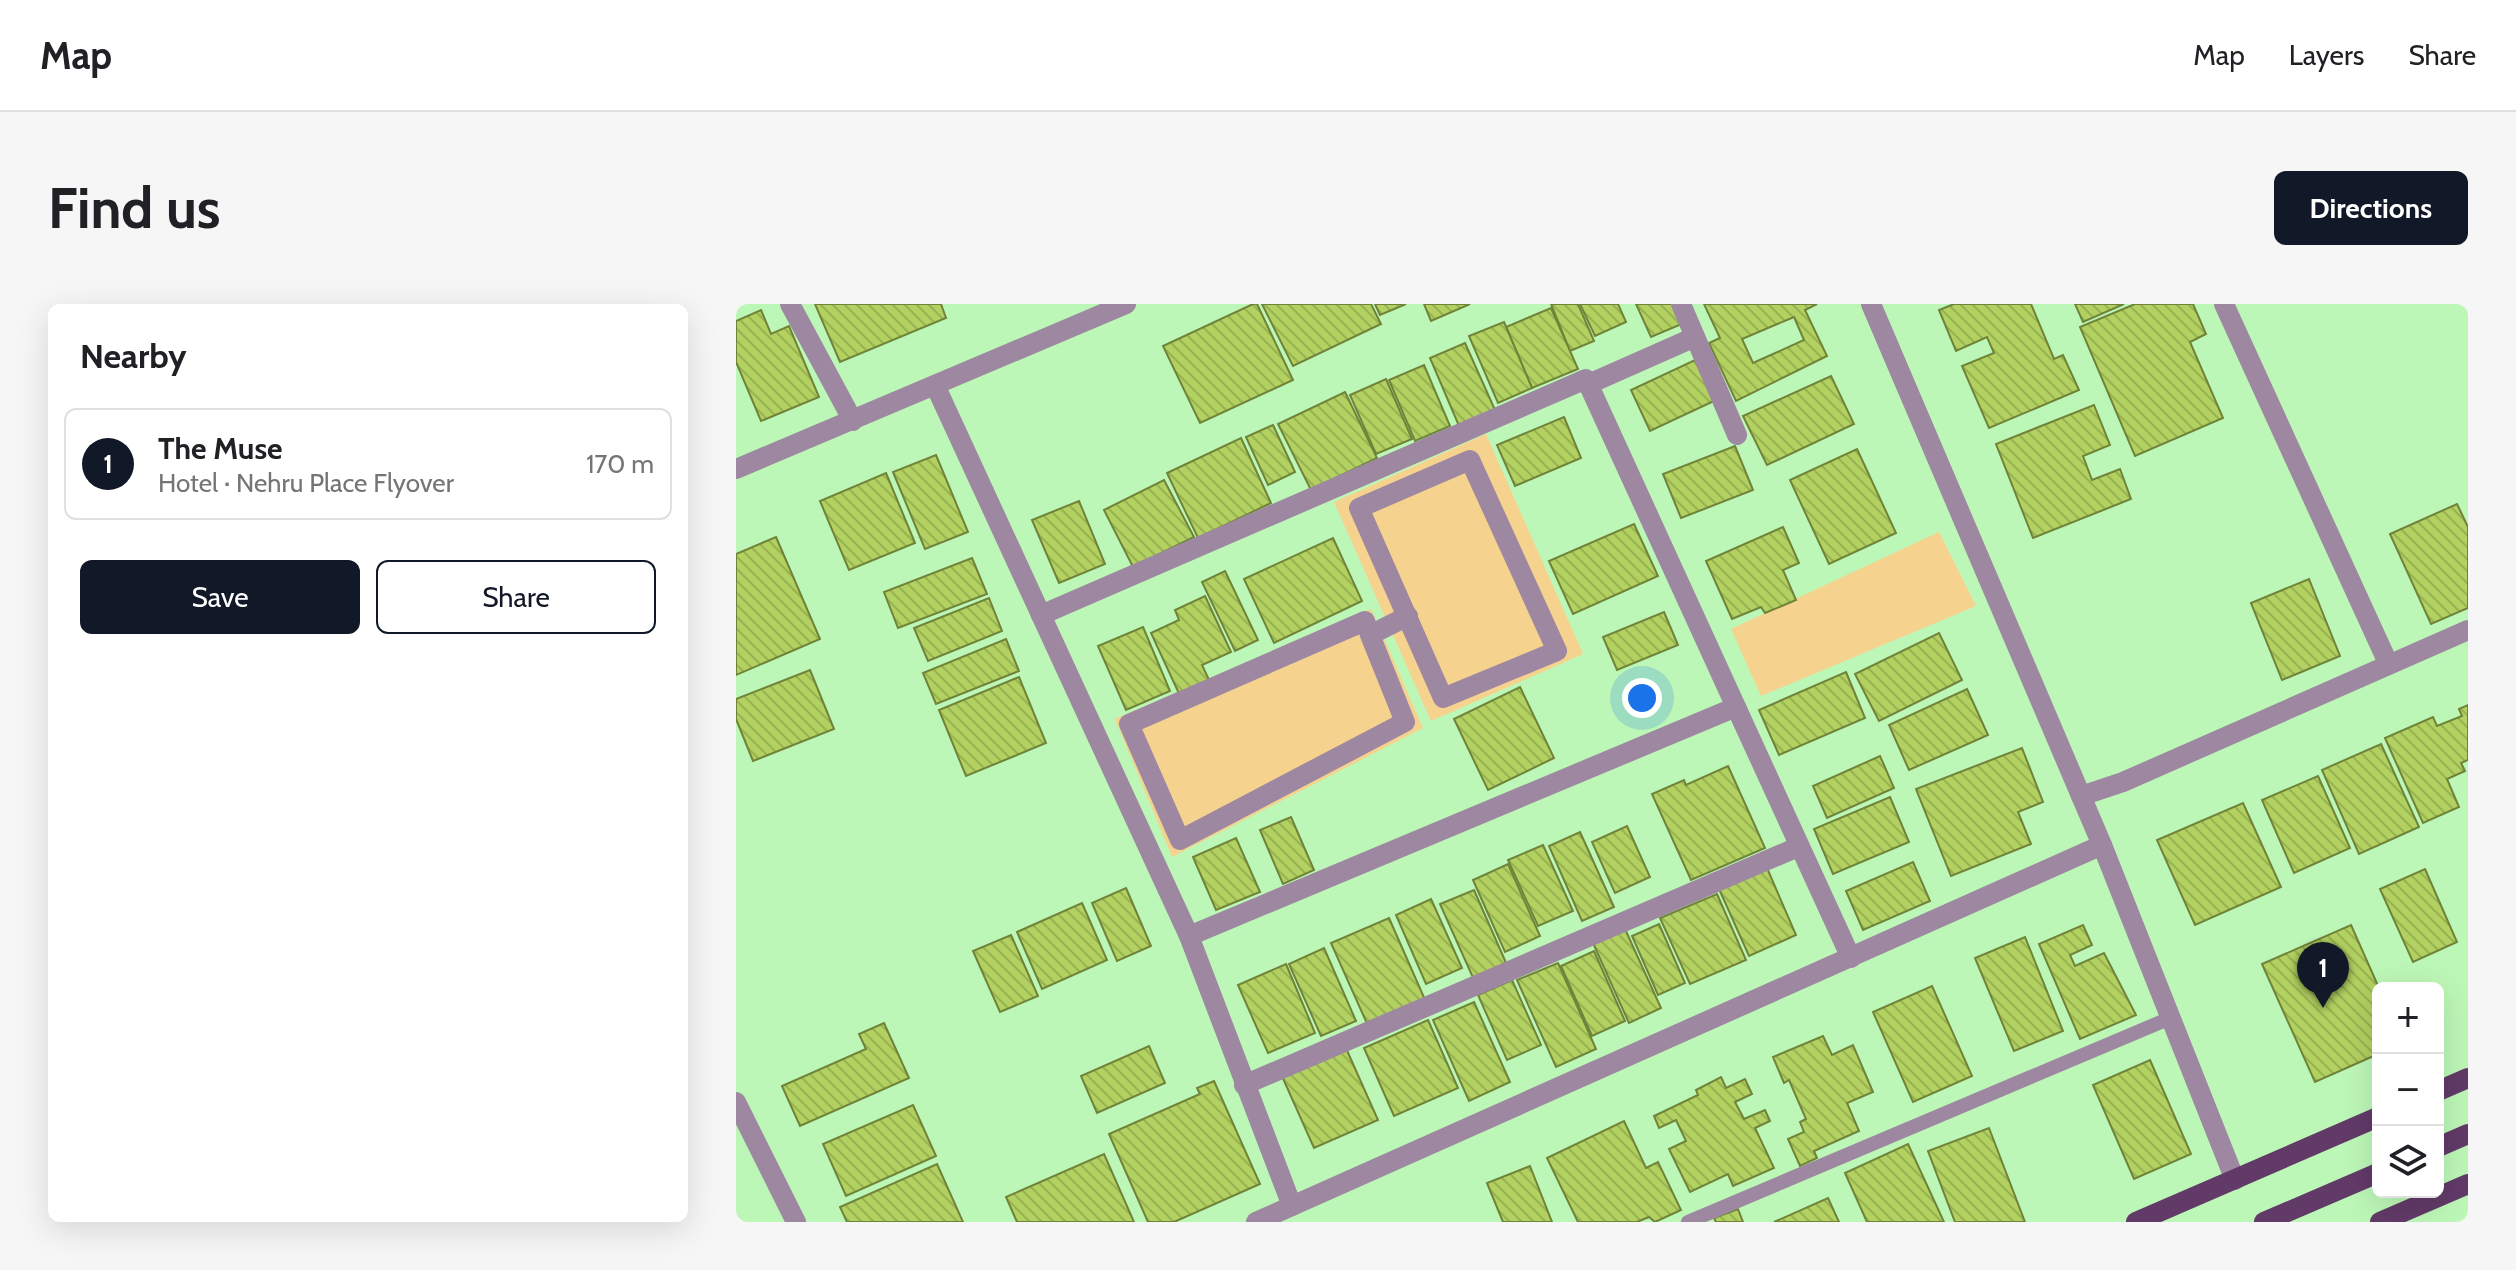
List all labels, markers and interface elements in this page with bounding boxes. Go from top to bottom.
text: Map [40,32,112,79]
text: Map [2193,38,2245,72]
text: Layers [2289,38,2364,72]
text: Share [2408,38,2476,72]
button: Directions [2274,171,2468,245]
text: Find us [48,174,221,242]
text: Nearby [80,335,187,377]
text: The Muse [158,430,283,467]
text: 1 [103,448,113,480]
text: 170 m [586,448,654,480]
text: Hotel · Nehru Place Flyover [158,467,454,499]
button: Save [80,560,360,634]
button: Share [376,560,656,634]
your location [1622,678,1662,718]
pin: 1 [2297,942,2349,1008]
map controls [2372,982,2444,1198]
button: + [2372,982,2444,1054]
button: − [2372,1054,2444,1126]
button: layers [2372,1126,2444,1198]

